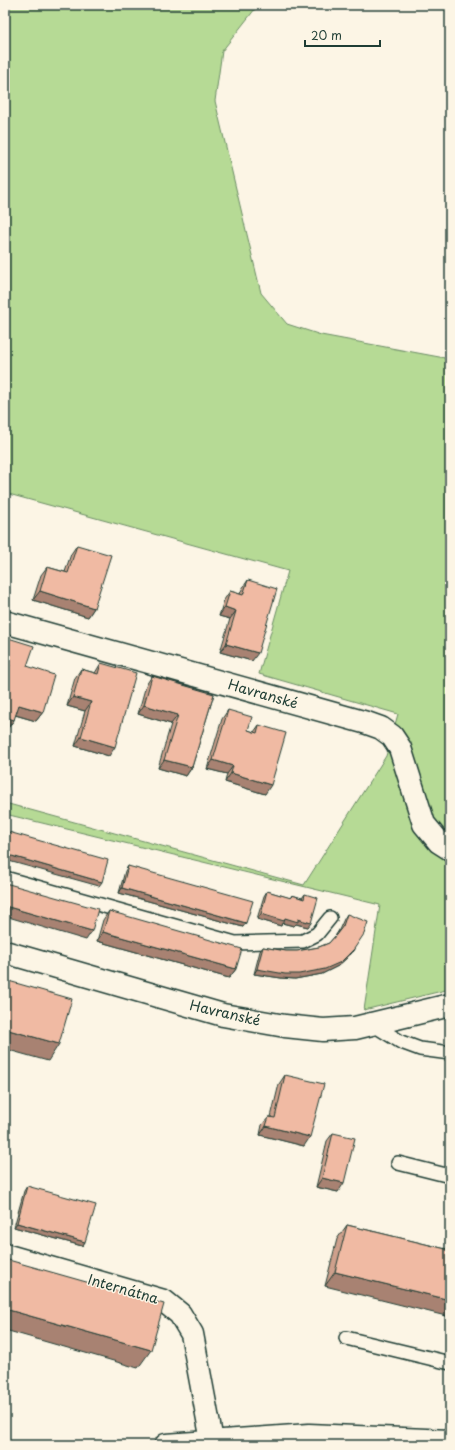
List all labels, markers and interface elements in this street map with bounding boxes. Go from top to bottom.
scale bar [305,22,380,48]
text: 20 m [311,26,342,44]
street label: Havranské [226,673,301,714]
street label: Havranské [188,994,263,1031]
street label: Internátna [85,1268,161,1309]

